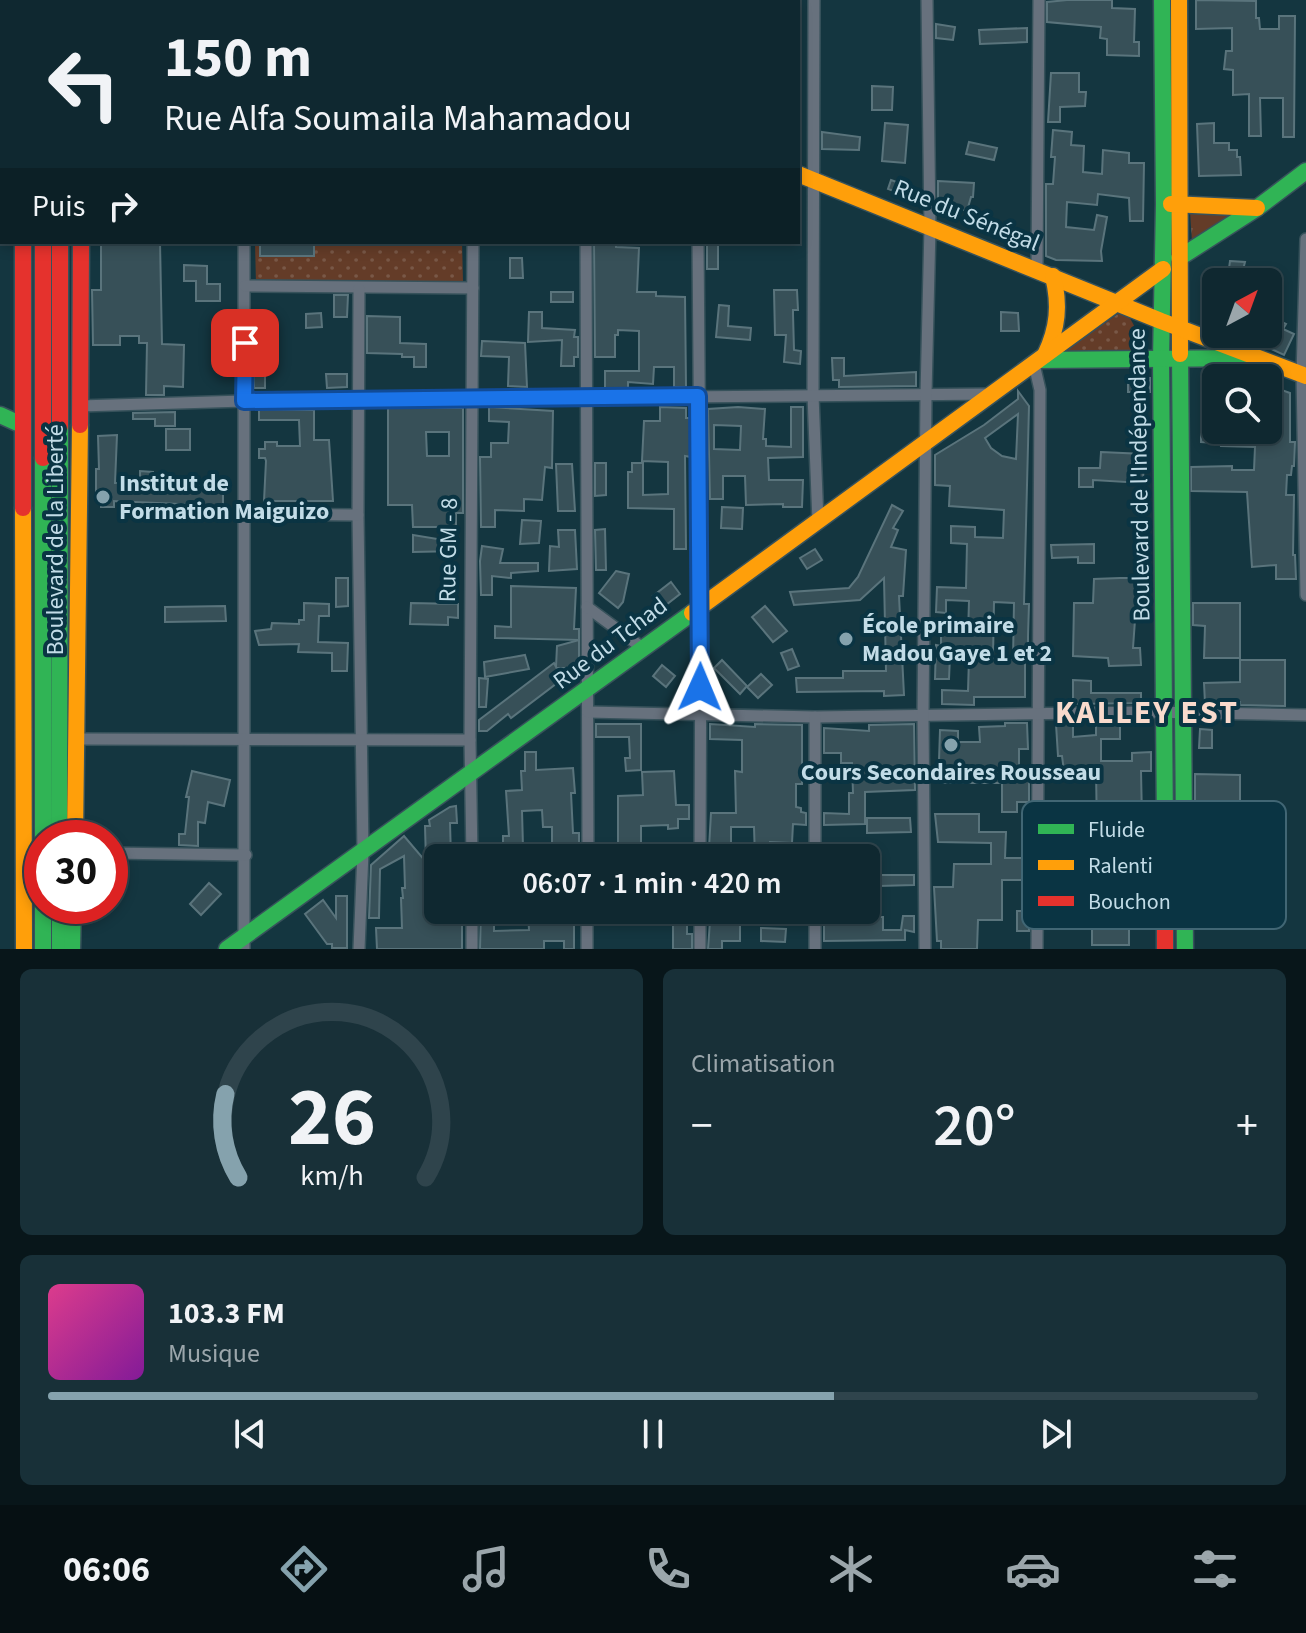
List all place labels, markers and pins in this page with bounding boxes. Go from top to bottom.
pin [211,309,279,377]
place label: Institut de Formation Maiguizo [119,466,329,529]
marker: Institut de Formation Maiguizo [94,488,112,506]
place label: École primaire Madou Gaye 1 et 2 [862,608,1052,671]
marker: École primaire Madou Gaye 1 et 2 [837,630,855,648]
marker: Cours Secondaires Rousseau [942,736,960,754]
place label: Cours Secondaires Rousseau [801,755,1101,790]

